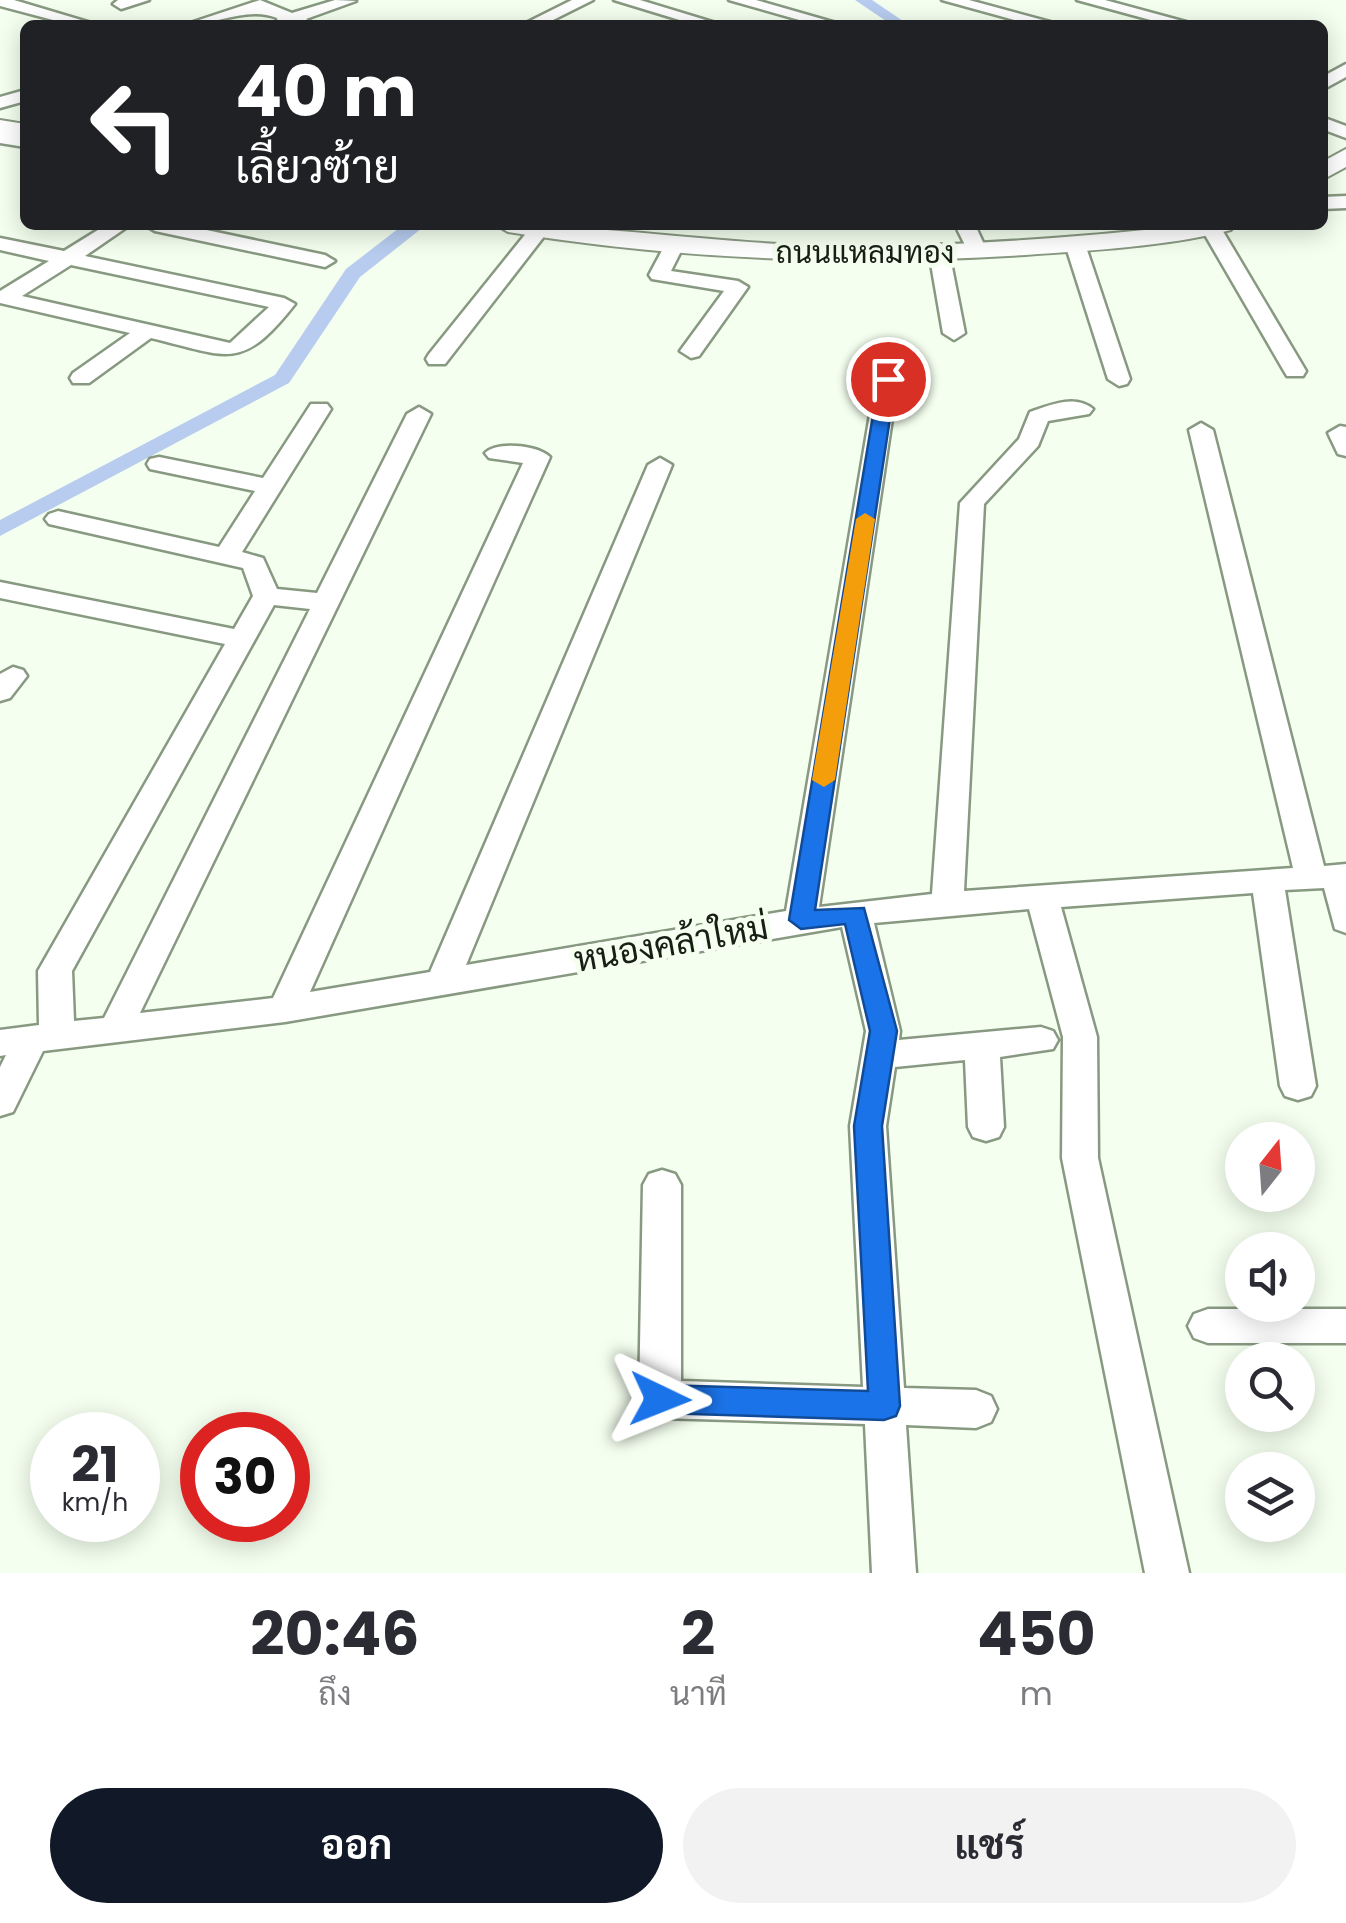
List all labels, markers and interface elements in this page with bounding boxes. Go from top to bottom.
text: 40 m [235,42,417,141]
icon: left [70,60,200,190]
text: เลี้ยวซ้าย [235,136,399,199]
street label: ถนนแหลมทอง [776,231,954,274]
pin [846,337,931,422]
icon: arrive [861,352,916,407]
street label: หนองคล้าใหม่ [570,902,772,984]
north arrow [1225,1122,1315,1212]
map controls [1225,1122,1315,1542]
button: sound [1225,1232,1315,1322]
button: search [1225,1342,1315,1432]
position arrow [608,1347,712,1451]
speed limit sign: 30 [180,1412,310,1542]
text: 21 [71,1429,119,1500]
button: layers [1225,1452,1315,1542]
text: km/h [62,1485,128,1520]
text: 20:46 [250,1592,420,1676]
text: 2 [681,1592,715,1676]
text: 450 [977,1592,1096,1676]
text: ถึง [318,1671,351,1716]
text: นาที [670,1671,727,1716]
text: m [1020,1671,1053,1716]
button: ออก [50,1788,663,1903]
button: แชร์ [683,1788,1296,1903]

